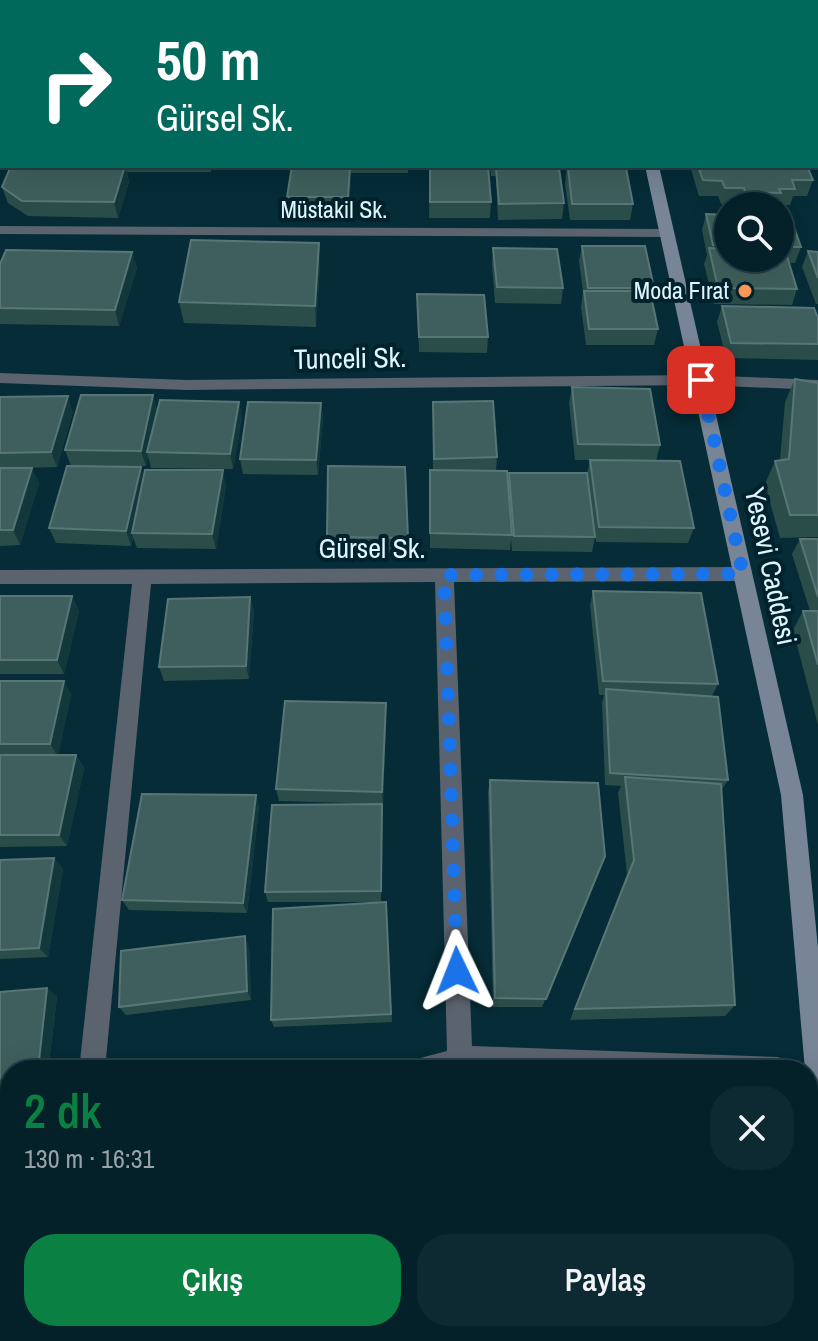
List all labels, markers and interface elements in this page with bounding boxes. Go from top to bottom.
text: 50 m [156,22,261,97]
icon: right [24,32,128,136]
text: Gürsel Sk. [156,94,294,142]
map controls [714,192,794,272]
button: search [714,192,794,272]
street label: Müstakil Sk. [280,193,388,225]
place label: Moda Fırat [634,274,730,306]
marker: Moda Fırat [736,282,754,300]
street label: Tunceli Sk. [293,338,407,378]
pin [667,346,735,414]
icon: arrive [679,358,723,402]
street label: Yesevi Caddesi [736,484,806,648]
street label: Gürsel Sk. [318,529,426,567]
position arrow [415,929,499,1013]
text: 2 dk [24,1078,101,1143]
button: close [710,1086,794,1170]
text: 130 m · 16:31 [24,1141,154,1176]
button: Çıkış [24,1234,401,1326]
button: Paylaş [417,1234,794,1326]

